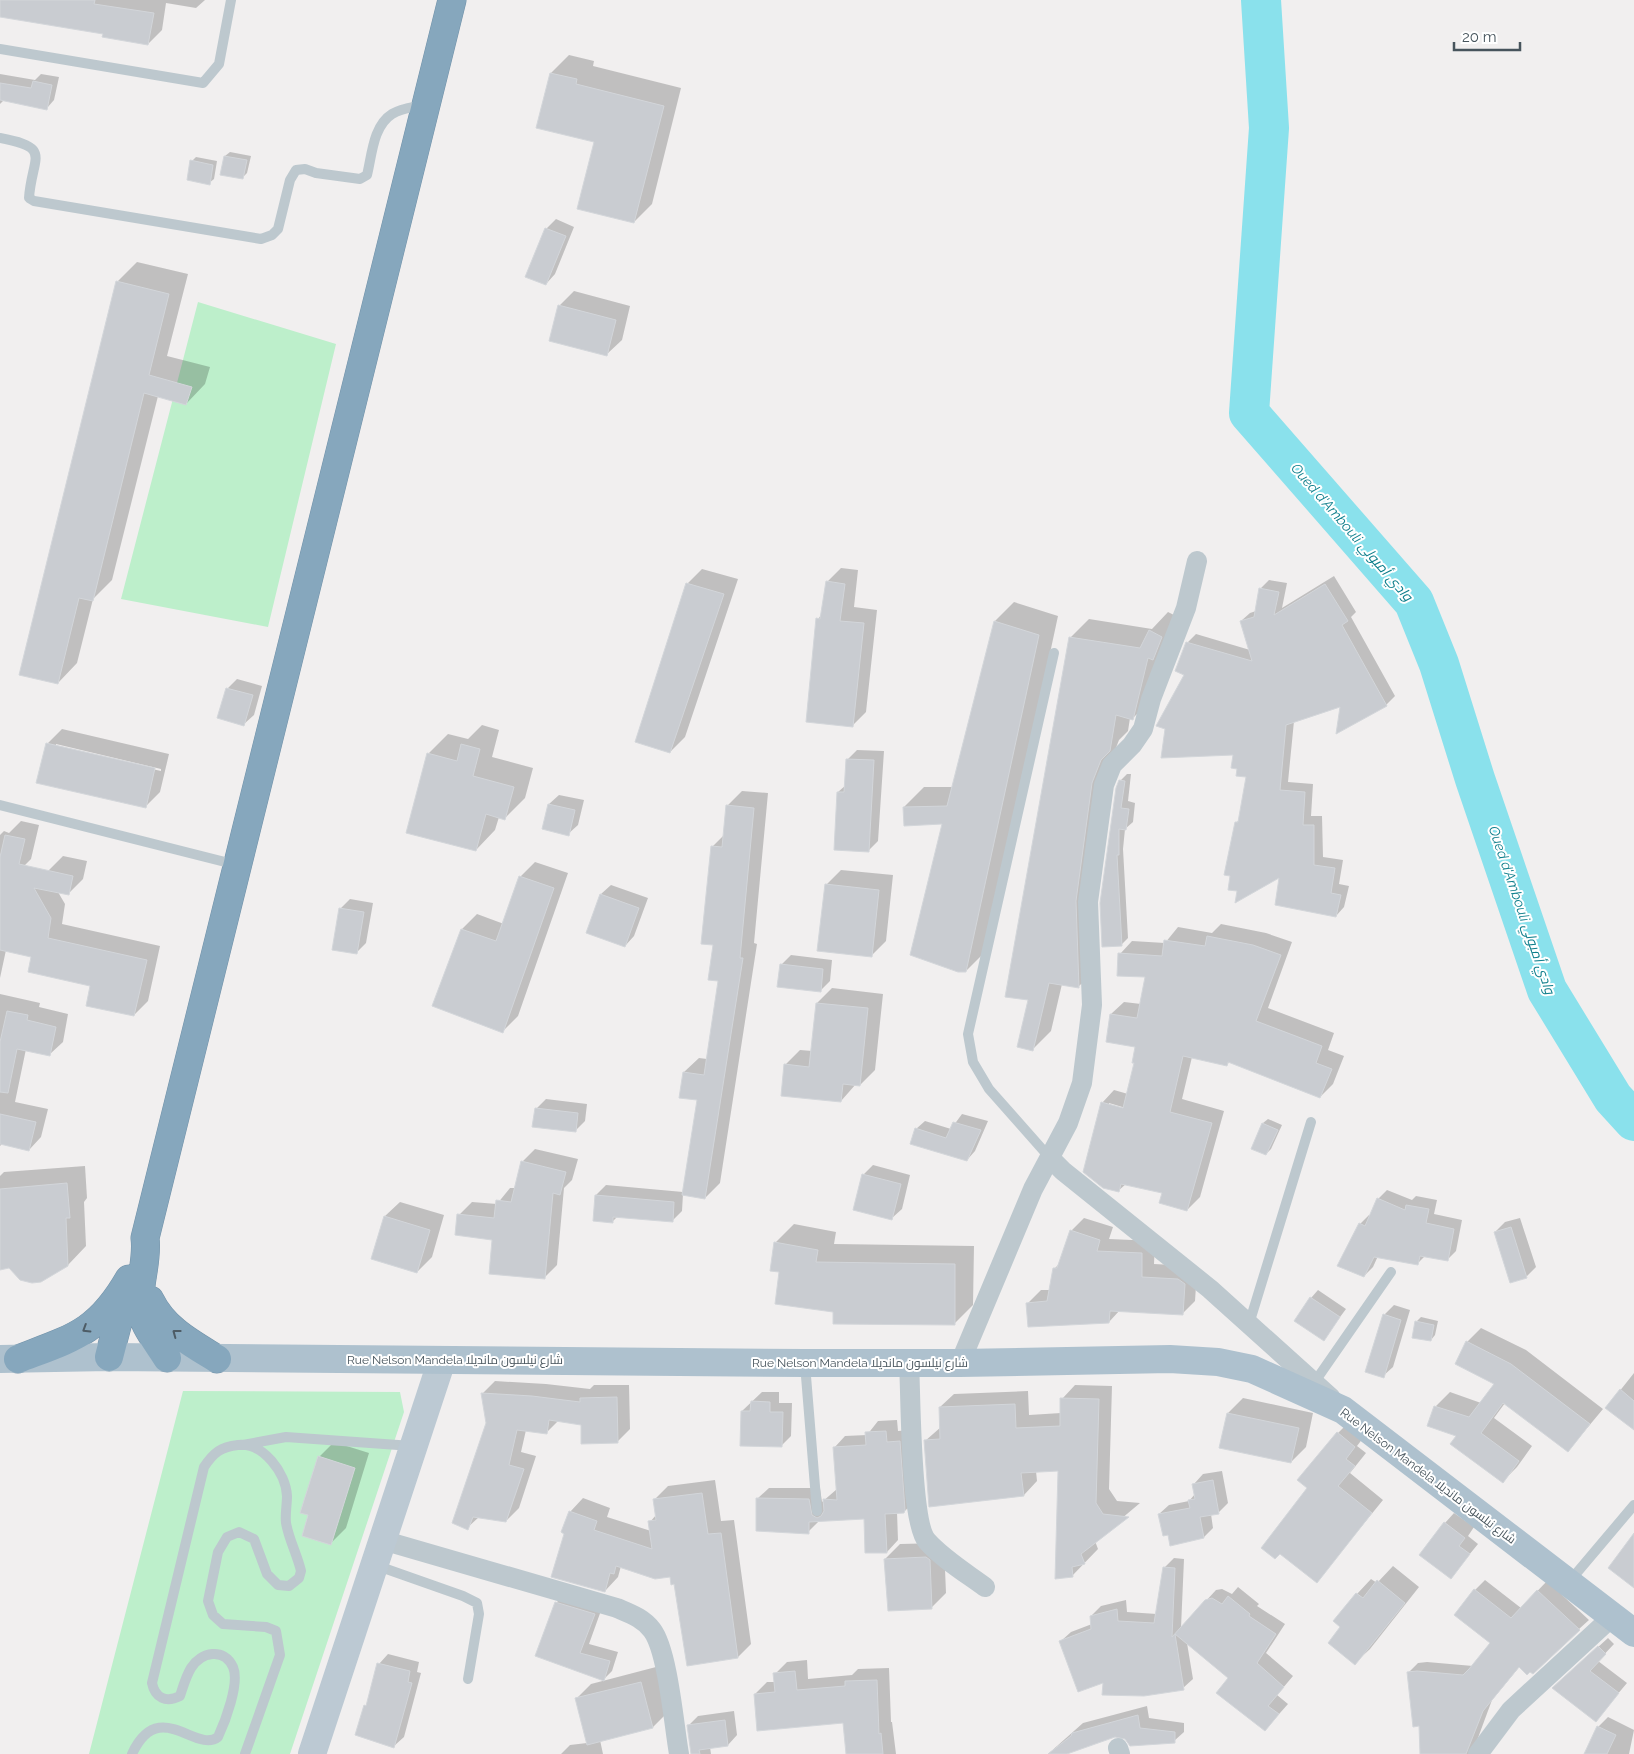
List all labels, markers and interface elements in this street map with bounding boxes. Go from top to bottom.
scale bar [1454,20,1520,52]
text: 20 m [1462,28,1497,46]
water label: Oued d'Ambouli وادي أمبولي [1285,459,1418,608]
water label: Oued d'Ambouli وادي أمبولي [1482,823,1560,999]
one-way arrow [83,1323,92,1332]
one-way arrow [173,1330,182,1338]
street label: Rue Nelson Mandela شارع نيلسون مانديلا [347,1353,563,1368]
street label: Rue Nelson Mandela شارع نيلسون مانديلا [752,1356,968,1371]
street label: Rue Nelson Mandela شارع نيلسون مانديلا [1337,1405,1519,1547]

